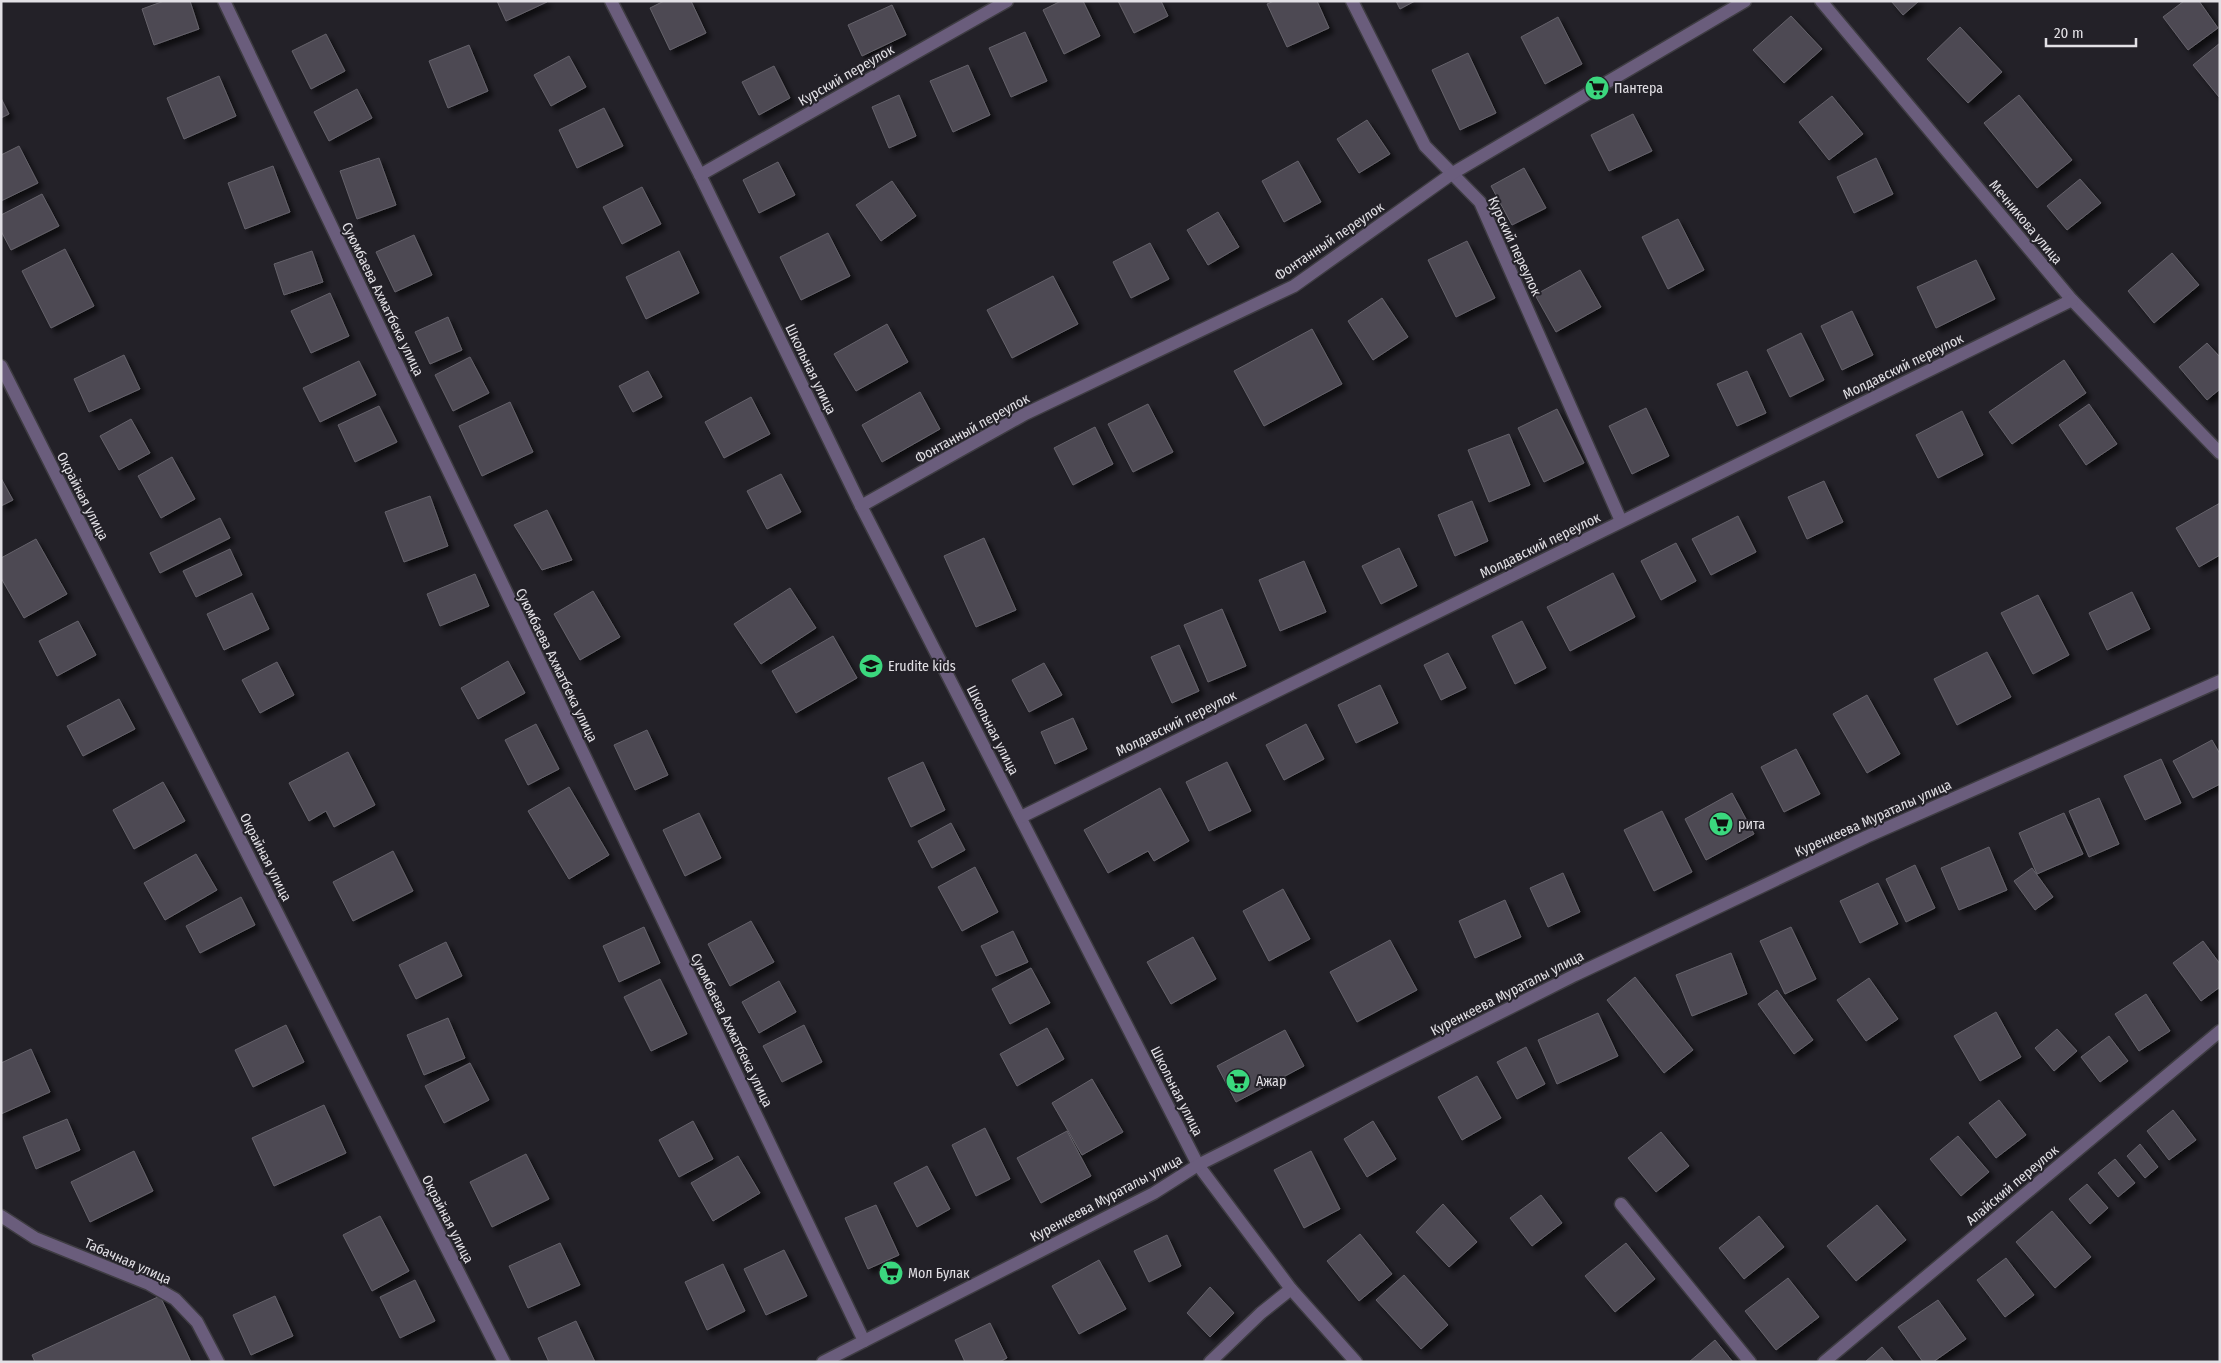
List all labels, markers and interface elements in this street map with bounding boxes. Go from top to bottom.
scale bar [2046,15,2136,47]
text: 20 m [2054,24,2084,42]
street label: Курский переулок [795,41,898,110]
supermarket icon: Пантера [1584,75,1610,101]
place label: Пантера [1614,80,1663,97]
street label: Мечникова улица [1985,177,2066,268]
street label: Курский переулок [1484,194,1545,299]
street label: Фонтанный переулок [1271,198,1387,284]
street label: Суюмбаева Ахматбека улица [338,220,427,379]
street label: Школьная улица [781,321,840,417]
street label: Молдавский переулок [1840,330,1967,403]
street label: Фонтанный переулок [912,390,1033,467]
street label: Окрайная улица [53,449,112,543]
street label: Молдавский переулок [1477,509,1604,582]
street label: Суюмбаева Ахматбека улица [512,586,601,745]
school or university icon: Erudite kids [858,653,884,679]
place label: Erudite kids [888,658,956,675]
street label: Школьная улица [963,682,1023,778]
street label: Молдавский переулок [1113,687,1240,760]
street label: Куренкеева Мураталы улица [1792,776,1954,861]
street label: Окрайная улица [236,810,295,904]
supermarket icon: рита [1708,811,1734,837]
place label: рита [1738,816,1765,833]
street label: Куренкеева Мураталы улица [1428,947,1587,1040]
street label: Суюмбаева Ахматбека улица [687,951,776,1110]
street label: Школьная улица [1147,1043,1207,1139]
supermarket icon: Ажар [1225,1068,1251,1094]
place label: Ажар [1256,1073,1286,1090]
street label: Алайский переулок [1963,1141,2062,1229]
street label: Куренкеева Мураталы улица [1027,1151,1185,1246]
street label: Окрайная улица [418,1172,477,1266]
street label: Табачная улица [82,1235,174,1288]
supermarket icon: Мол Булак [878,1260,904,1286]
place label: Мол Булак [908,1265,970,1282]

